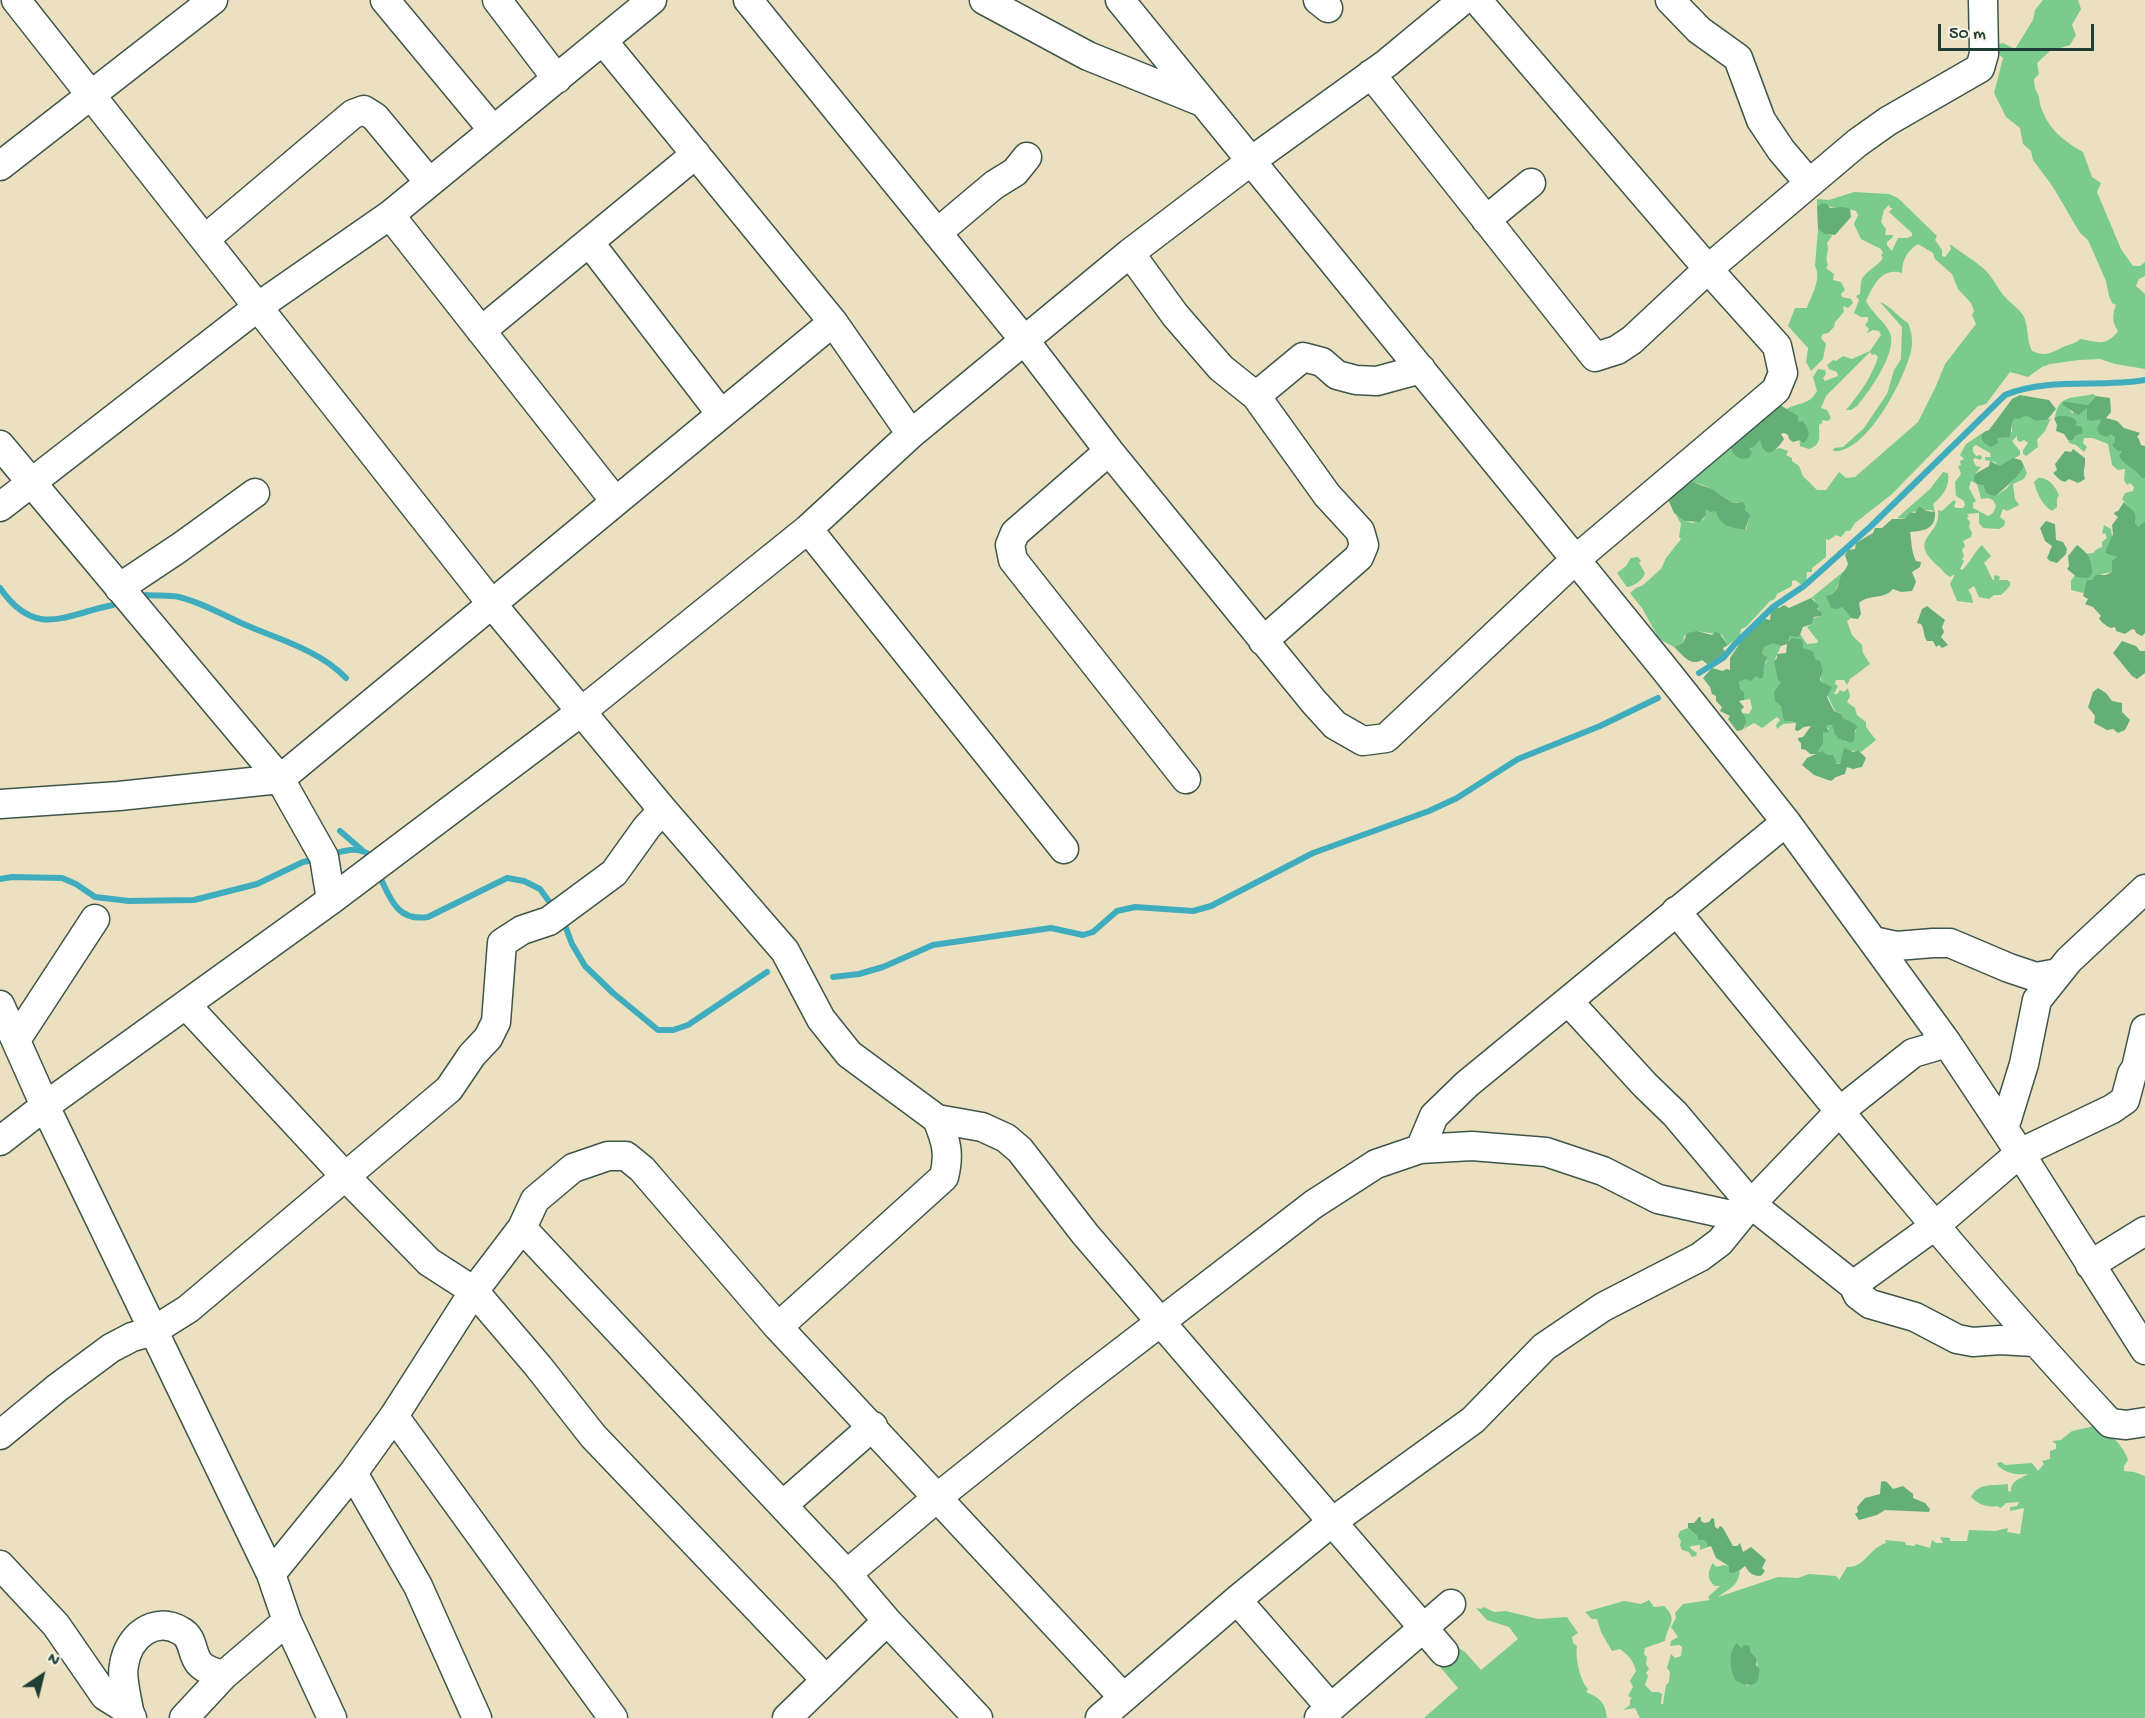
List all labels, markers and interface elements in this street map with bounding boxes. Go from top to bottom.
scale bar [1941,12,2097,50]
text: 50 m [1949,24,1986,45]
north arrow [12,1646,72,1706]
text: N [43,1650,62,1672]

